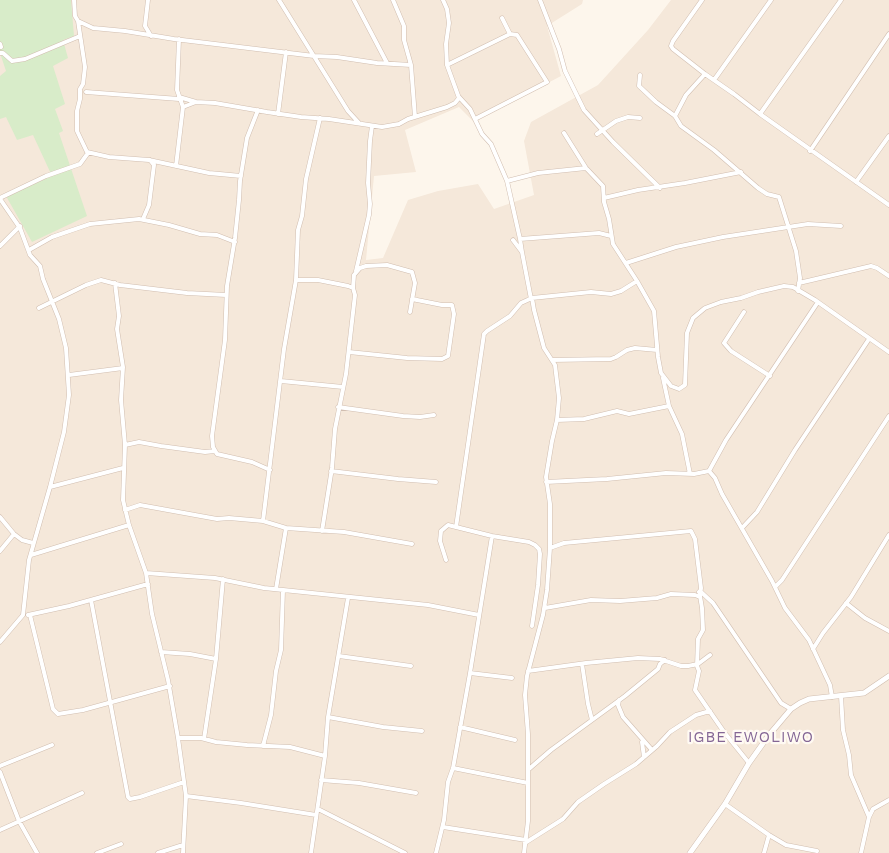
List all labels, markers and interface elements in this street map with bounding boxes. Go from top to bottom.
district label: IGBE EWOLIWO [687,729,815,747]

